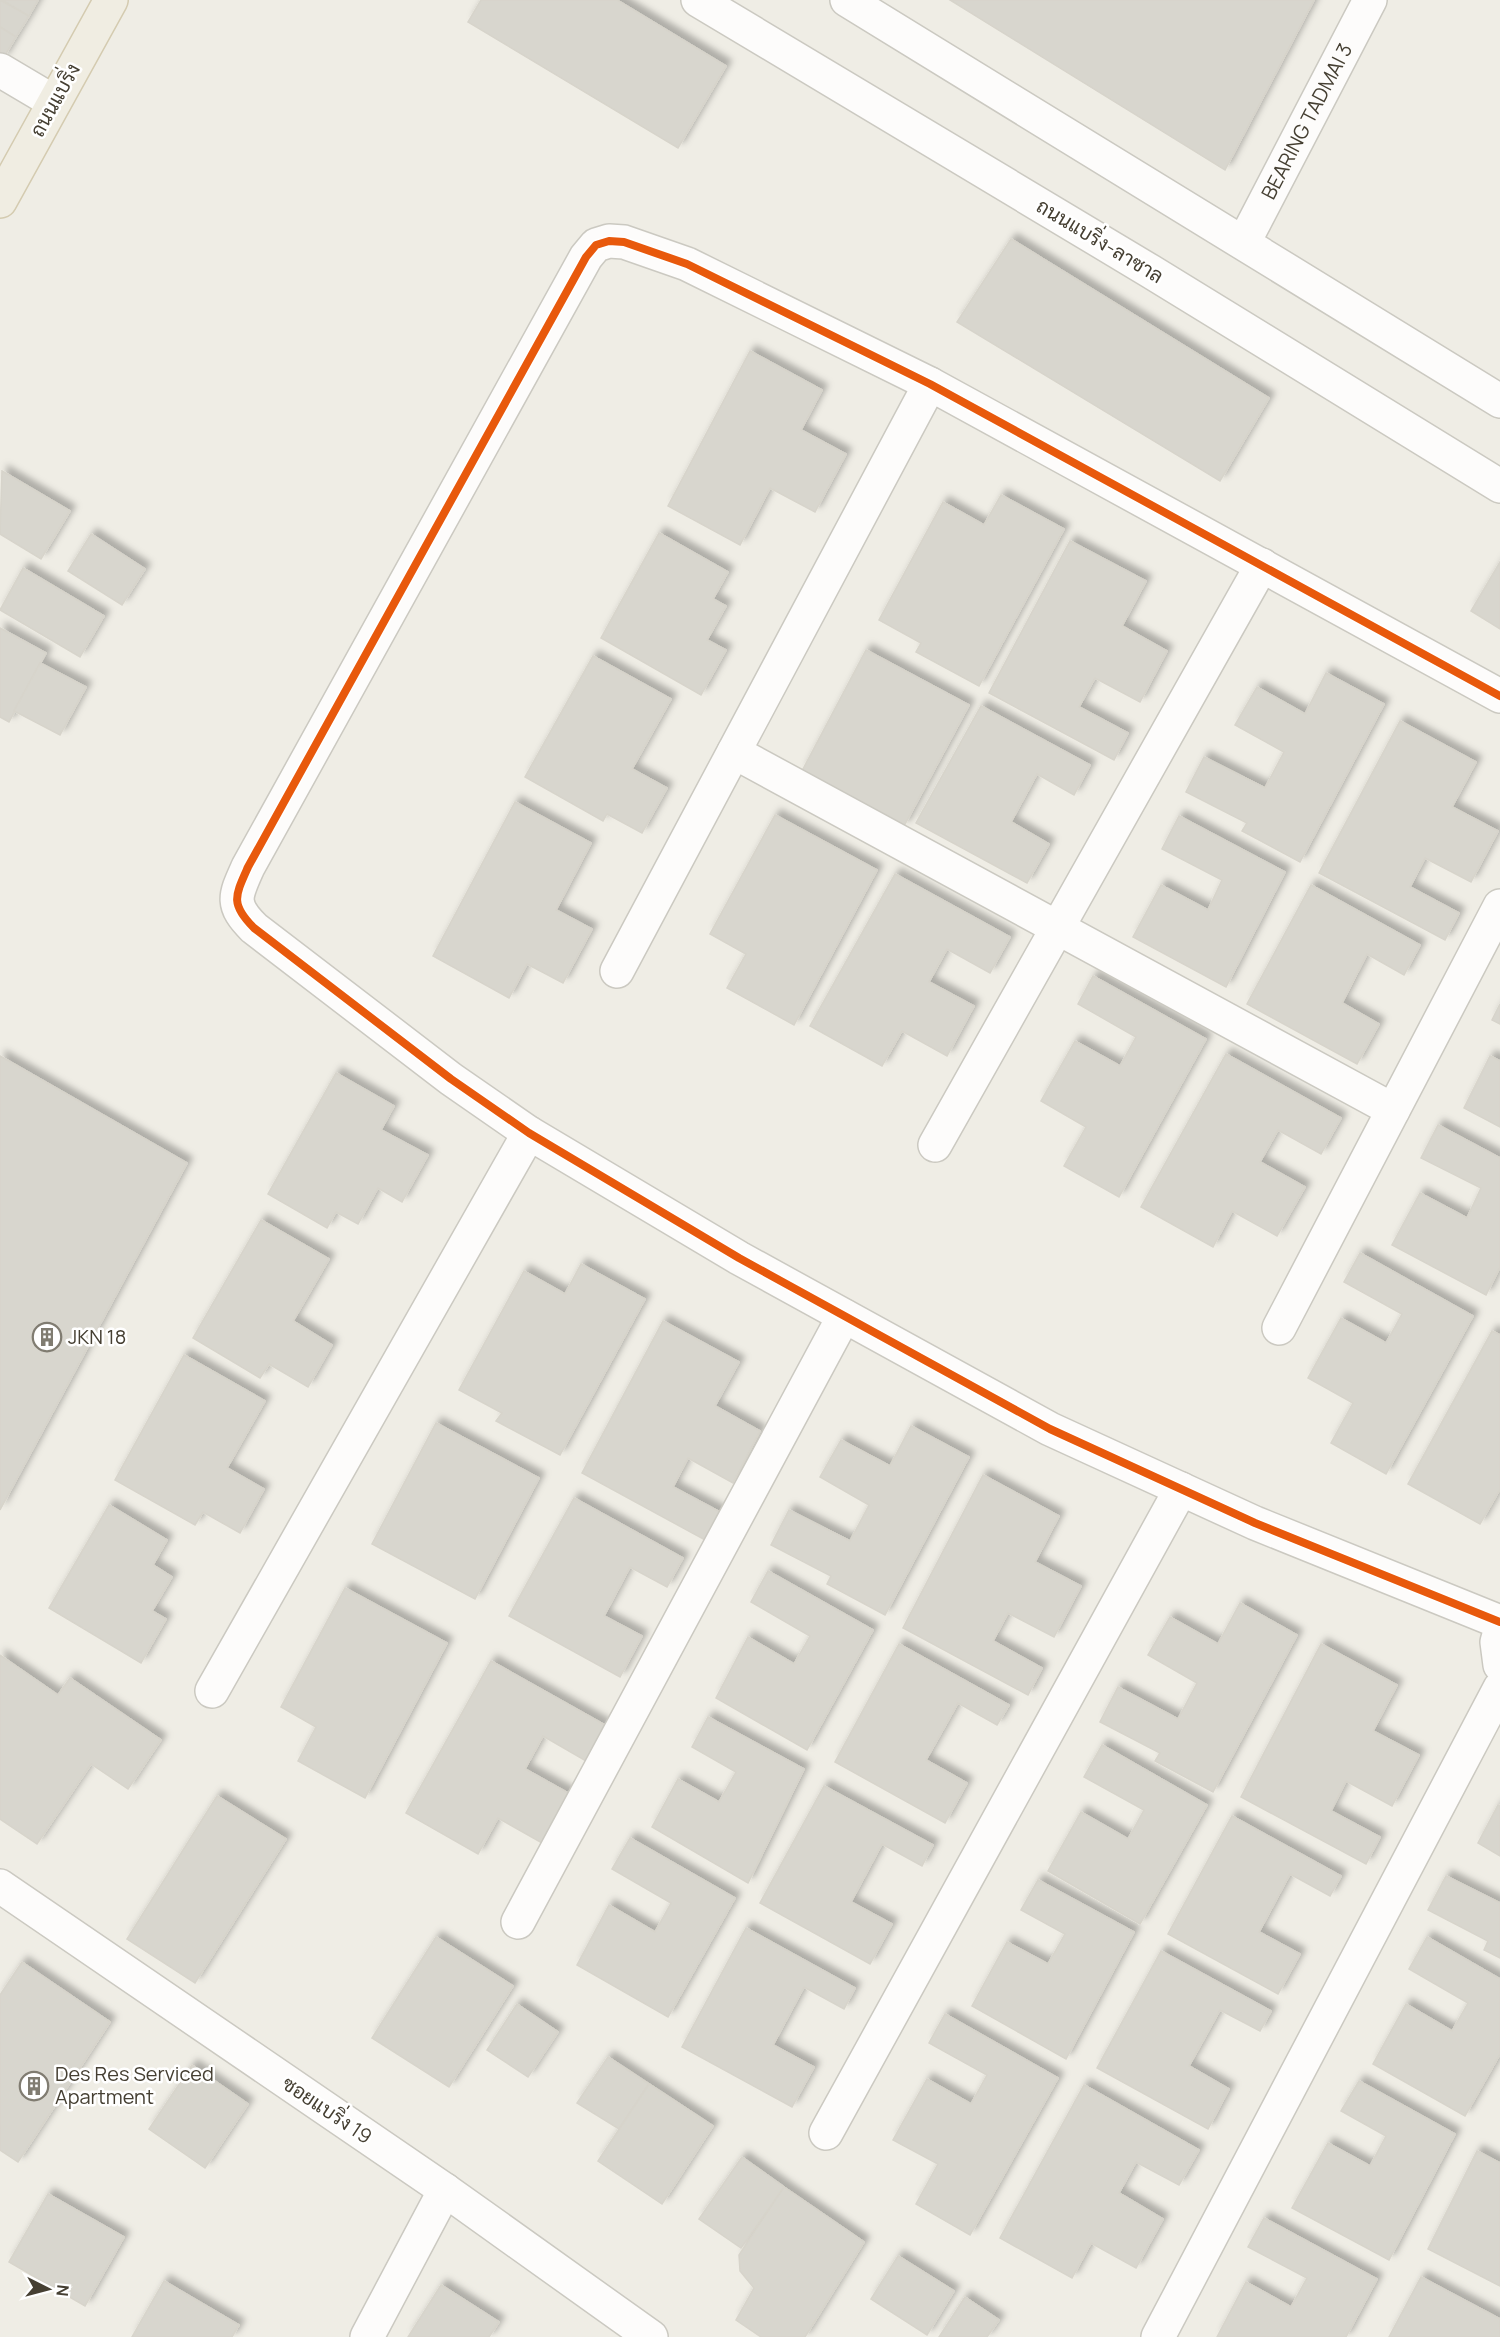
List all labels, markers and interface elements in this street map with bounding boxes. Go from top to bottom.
street label: BEARING TADMAI 3 [1255,38,1358,204]
street label: ถนนแบริ่ง [21,57,86,141]
street label: ถนนแบริ่ง-ลาซาล [1032,190,1170,289]
building icon: JKN 18 [31,1321,63,1353]
place label: JKN 18 [68,1323,126,1350]
place label: Des Res Serviced Apartment [55,2060,214,2110]
street label: ซอยแบริ่ง 19 [277,2068,379,2150]
building icon: Des Res Serviced Apartment [18,2070,50,2102]
north arrow [18,2259,78,2319]
text: N [51,2284,74,2297]

